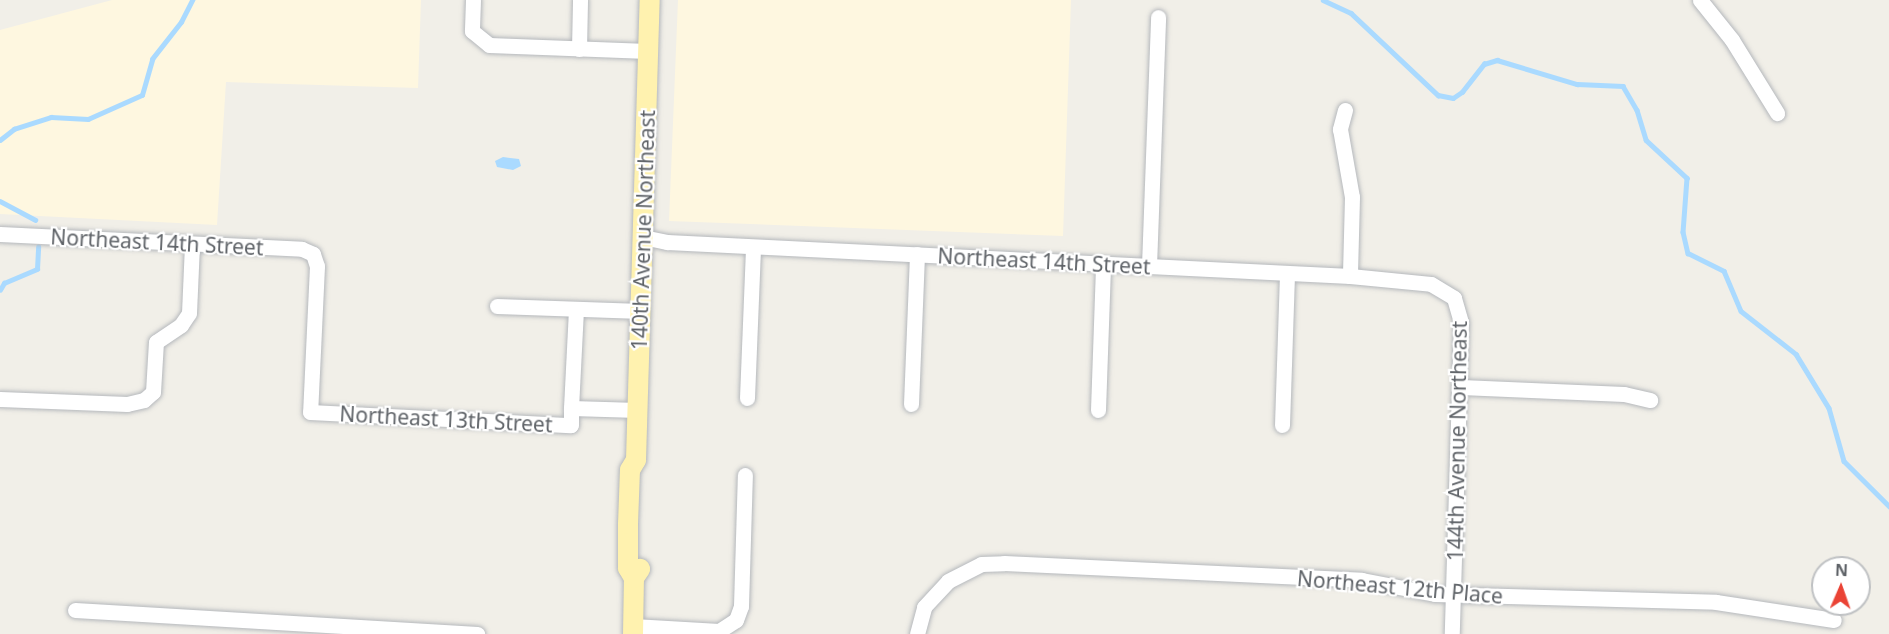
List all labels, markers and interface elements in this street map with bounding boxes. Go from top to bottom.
street label: 140th Avenue Northeast [626,109,660,351]
street label: Northeast 14th Street [50,224,264,260]
street label: Northeast 14th Street [937,243,1151,279]
street label: 144th Avenue Northeast [1442,321,1472,561]
street label: Northeast 13th Street [339,401,553,437]
north arrow [1811,556,1871,616]
text: N [1835,559,1848,581]
street label: Northeast 12th Place [1296,565,1504,609]

